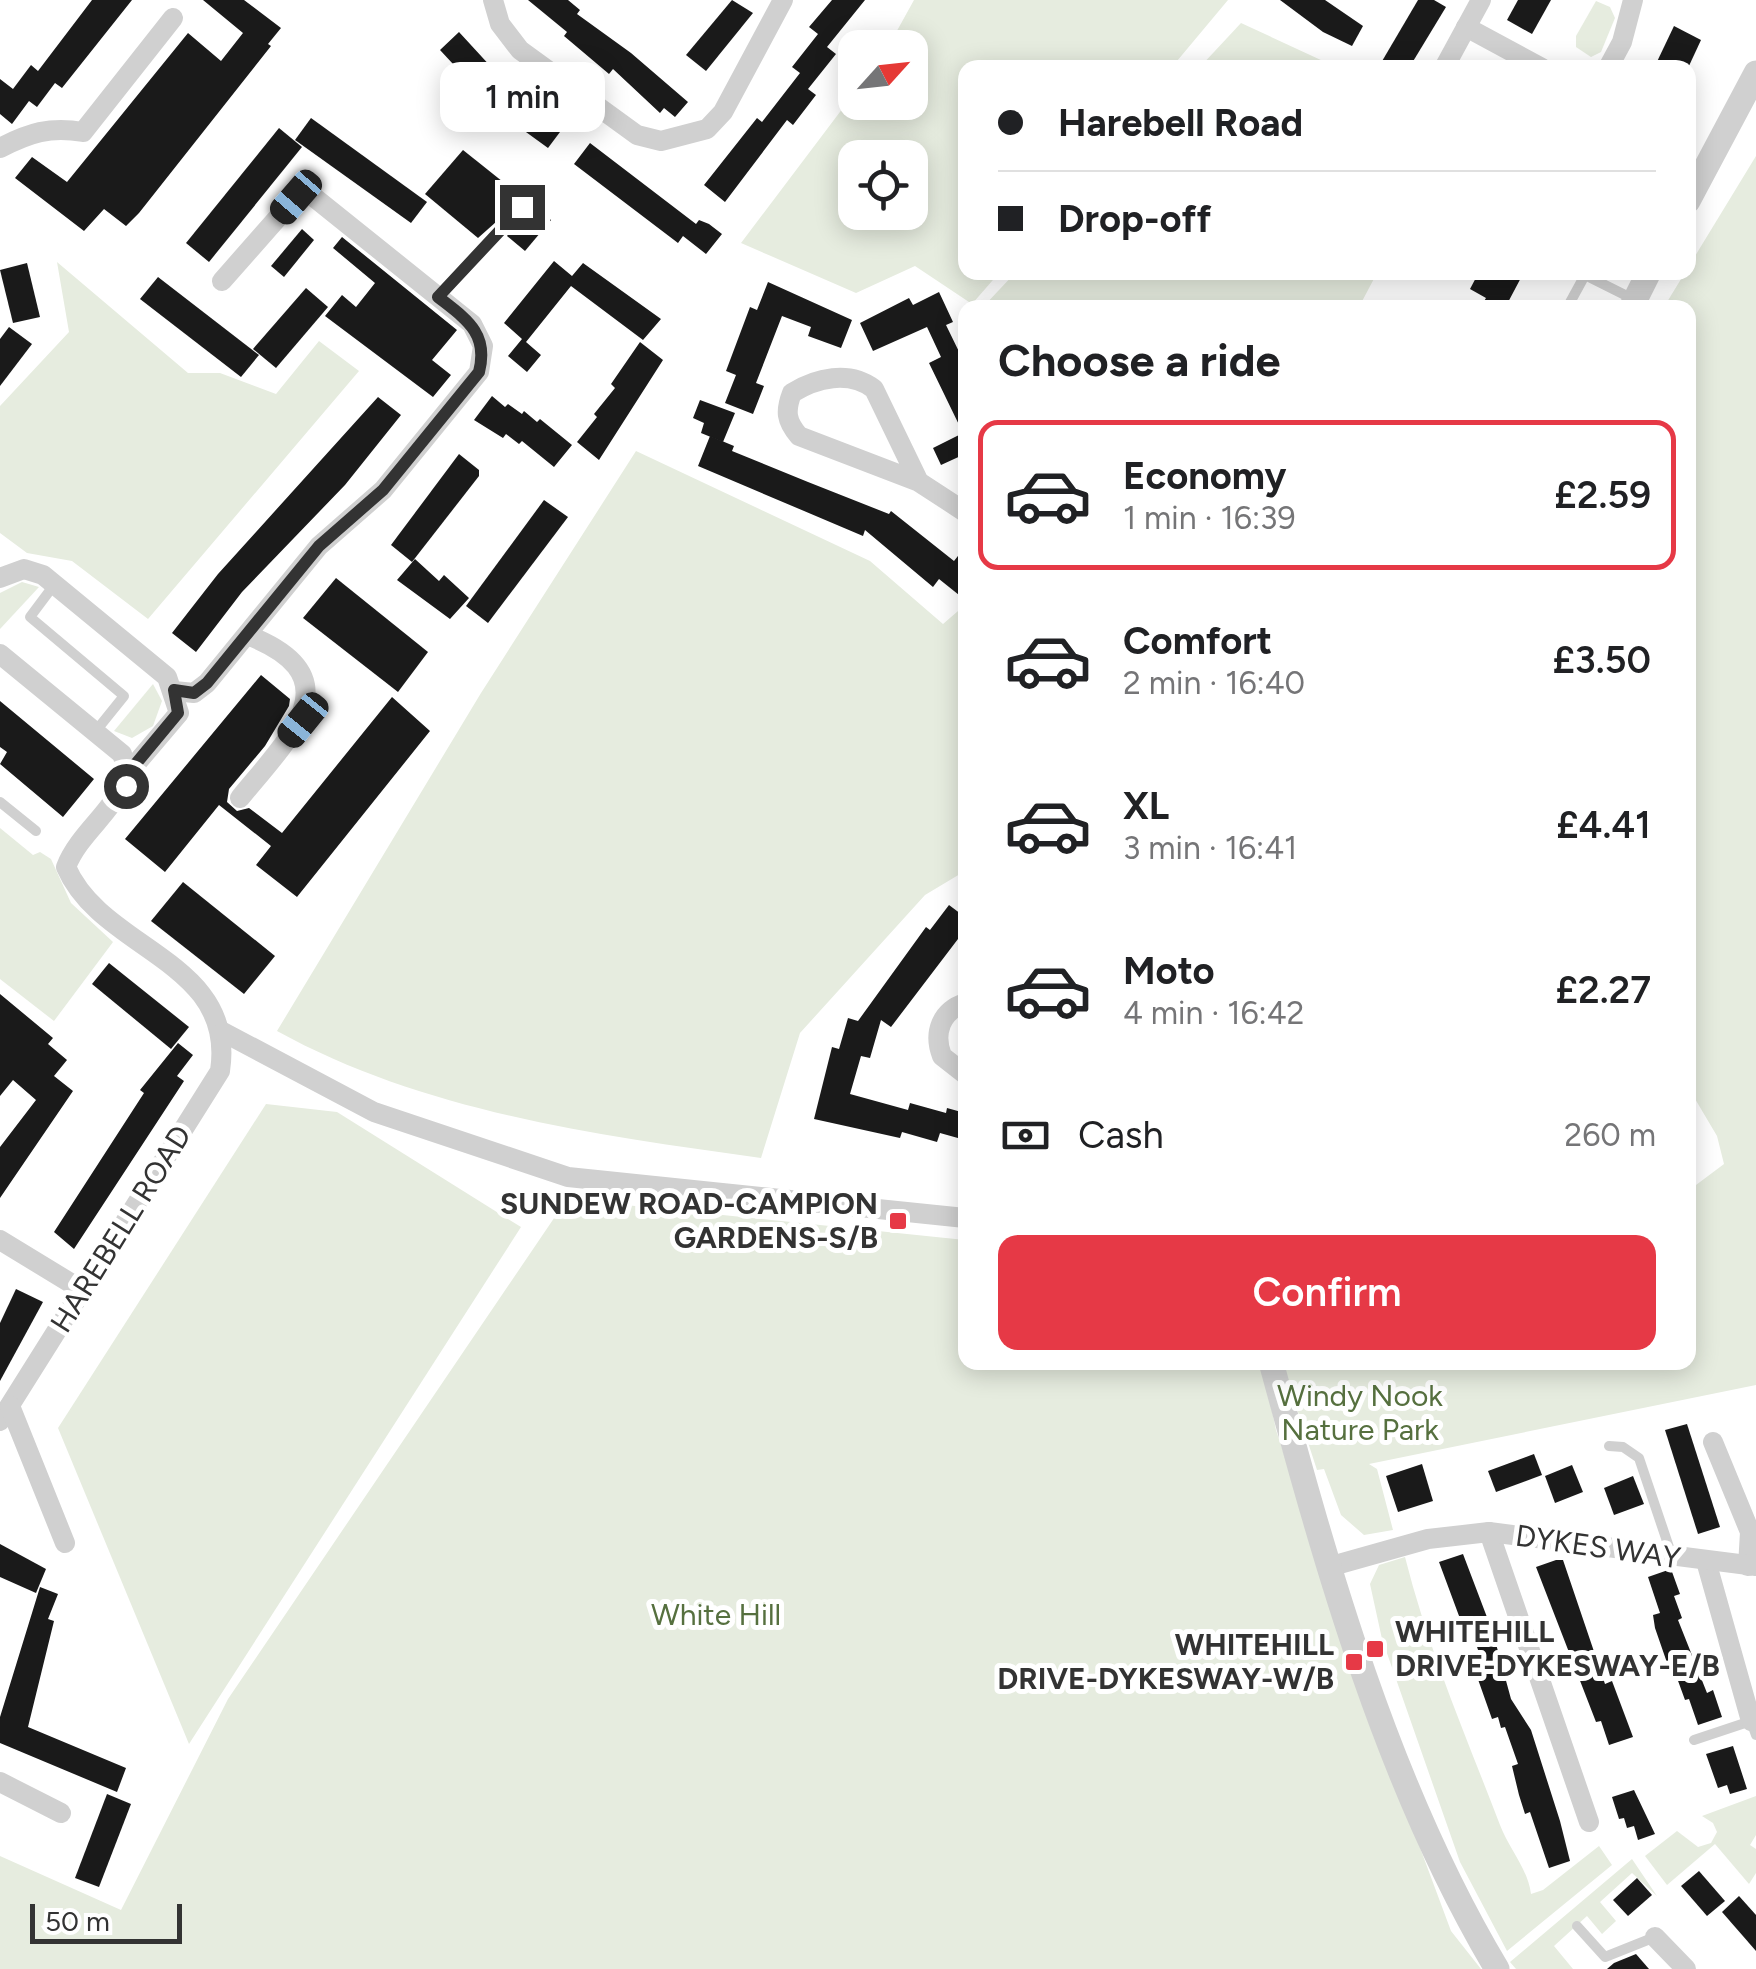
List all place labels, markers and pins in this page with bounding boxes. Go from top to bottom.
place label: SUNDEW ROAD-CAMPION GARDENS-S/B [500,1185,878,1256]
marker: SUNDEW ROAD-CAMPION GARDENS-S/B [887,1210,909,1232]
place label: WHITEHILL DRIVE-DYKESWAY-E/B [1395,1613,1720,1684]
place label: WHITEHILL DRIVE-DYKESWAY-W/B [997,1626,1334,1697]
marker: WHITEHILL DRIVE-DYKESWAY-E/B [1364,1638,1386,1660]
marker: WHITEHILL DRIVE-DYKESWAY-W/B [1343,1651,1365,1673]

